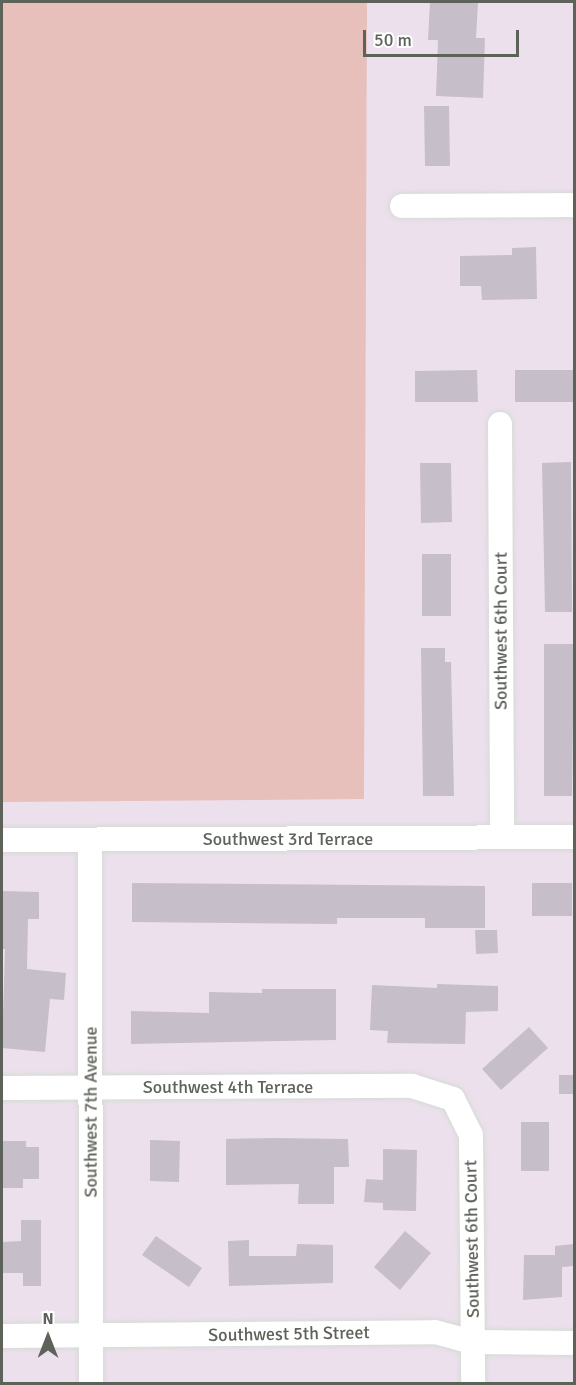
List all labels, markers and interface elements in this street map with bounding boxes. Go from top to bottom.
scale bar [366,18,522,56]
text: 50 m [374,29,412,51]
street label: Southwest 6th Court [490,552,512,710]
street label: Southwest 3rd Terrace [203,828,373,850]
street label: Southwest 7th Avenue [80,1026,102,1198]
street label: Southwest 4th Terrace [143,1076,313,1098]
street label: Southwest 6th Court [460,1160,484,1318]
north arrow [18,1307,78,1367]
text: N [42,1309,54,1329]
street label: Southwest 5th Street [208,1322,370,1346]

